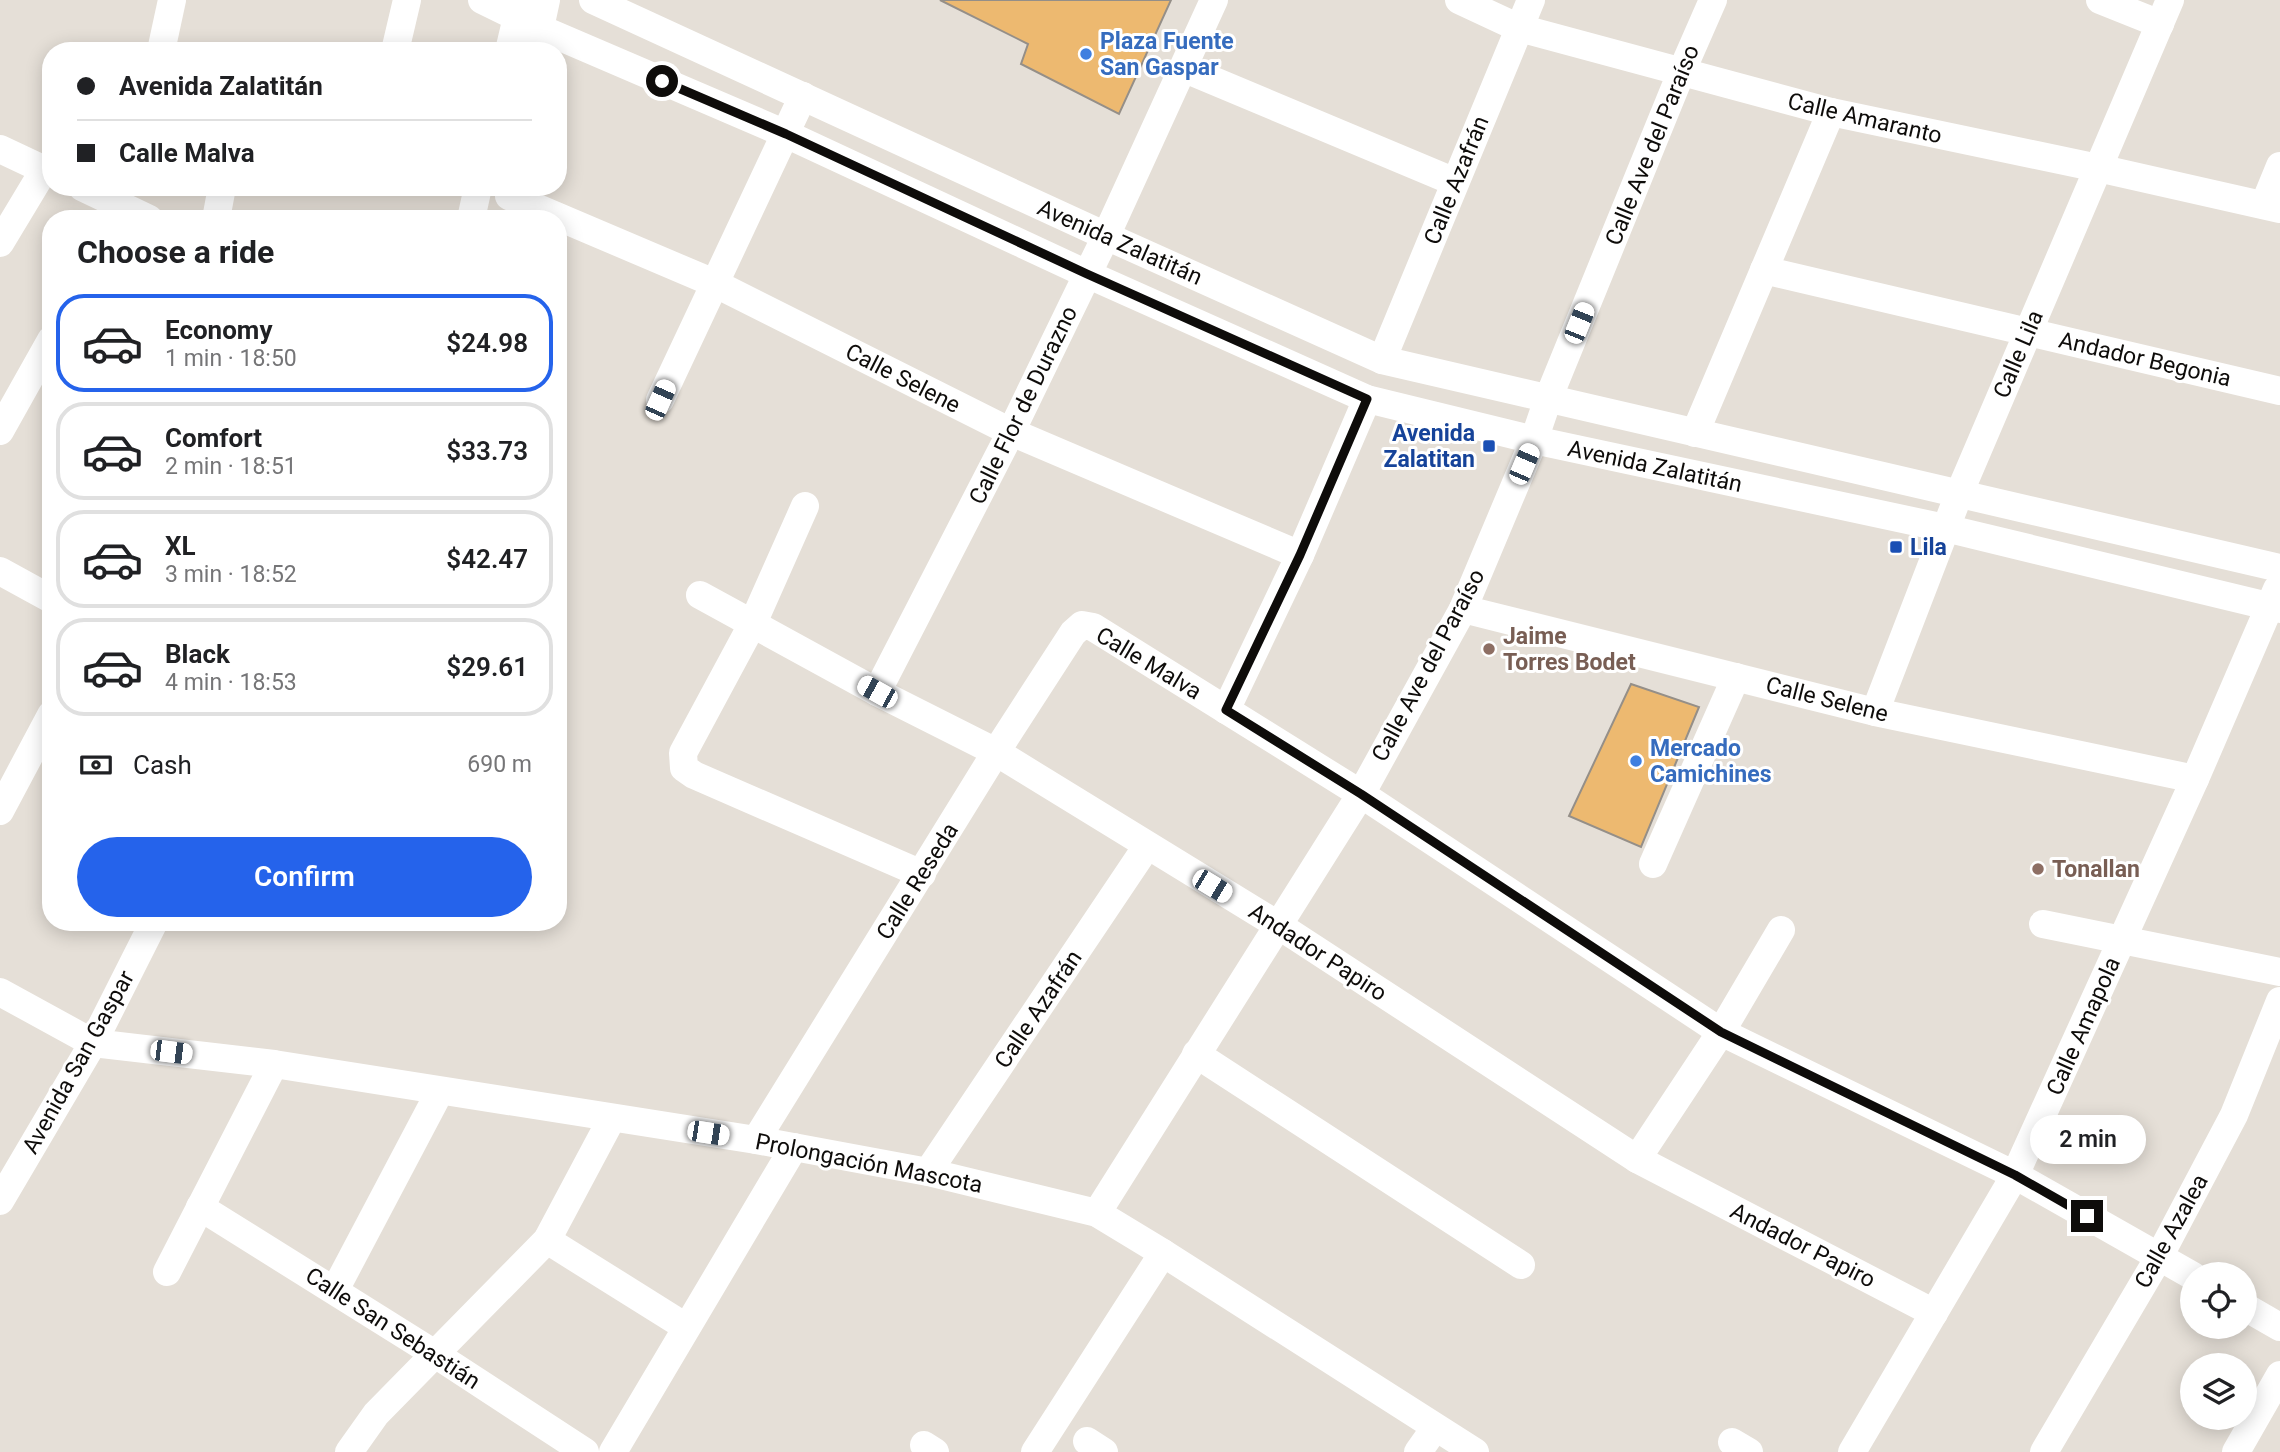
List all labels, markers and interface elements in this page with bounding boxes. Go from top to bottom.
place label: Plaza Fuente San Gaspar [1100,28,1234,81]
street label: Calle Ave del Paraíso [1600,41,1705,249]
marker: Plaza Fuente San Gaspar [1078,46,1094,62]
route start [646,65,678,97]
text: Avenida Zalatitán [119,71,323,101]
street label: Calle Amaranto [1785,88,1945,149]
street label: Calle Azafrán [1418,112,1494,248]
text: Calle Malva [119,138,255,168]
street label: Avenida Zalatitán [1033,194,1206,291]
text: Choose a ride [77,233,274,271]
car [1562,300,1597,346]
street label: Calle Flor de Durazno [964,302,1083,509]
street label: Calle Lila [1988,306,2049,402]
icon: car [81,312,144,375]
text: Economy [165,315,272,345]
street label: Andador Begonia [2056,327,2234,392]
text: $24.98 [446,328,528,358]
street label: Calle Selene [841,338,965,419]
text: 1 min · 18:50 [165,345,297,372]
car [642,377,679,423]
icon: car [81,420,144,483]
place label: Avenida Zalatitan [1383,420,1475,473]
text: Comfort [165,423,262,453]
street label: Avenida Zalatitán [1565,435,1744,498]
text: $33.73 [446,436,528,466]
marker: Avenida Zalatitan [1481,438,1497,454]
car [1507,441,1542,487]
text: 2 min · 18:51 [165,453,297,480]
icon: car [81,528,144,591]
text: XL [165,531,196,561]
place label: Lila [1910,534,1947,561]
marker: Lila [1888,539,1904,555]
text: $42.47 [446,544,528,574]
text: 3 min · 18:52 [165,561,297,588]
street label: Calle Ave del Paraíso [1366,565,1491,766]
street label: Calle Malva [1091,621,1206,705]
place label: Jaime Torres Bodet [1503,623,1636,676]
icon: car [81,636,144,699]
text: Black [165,639,230,669]
marker: Jaime Torres Bodet [1481,641,1497,657]
text: $29.61 [446,652,528,682]
text: 4 min · 18:53 [165,669,297,696]
street label: Calle Selene [1763,671,1891,728]
car [854,673,901,711]
place label: Mercado Camichines [1650,735,1771,788]
icon: cash [77,746,115,784]
text: Cash [133,750,192,780]
text: 690 m [467,751,532,778]
marker: Mercado Camichines [1628,753,1644,769]
street label: Calle Reseda [871,818,964,945]
button: Confirm [77,837,532,917]
place label: Tonallan [2052,856,2140,883]
marker: Tonallan [2030,861,2046,877]
car [1189,866,1236,906]
street label: Andador Papiro [1244,898,1392,1007]
street label: Calle Azafrán [989,945,1088,1073]
street label: Calle Amapola [2041,953,2126,1099]
street label: Avenida San Gaspar [17,966,140,1158]
car [149,1039,194,1065]
callout: 2 min [2029,1114,2145,1164]
car [686,1119,731,1147]
text: 2 min [2059,1126,2117,1153]
street label: Prolongación Mascota [753,1128,985,1199]
street label: Calle Azalea [2129,1170,2214,1293]
street label: Andador Papiro [1726,1197,1880,1294]
route end [2071,1200,2103,1232]
street label: Calle San Sebastián [300,1262,485,1395]
map controls [2180,1262,2257,1430]
button: locate [2180,1262,2257,1339]
button: layers [2180,1353,2257,1430]

